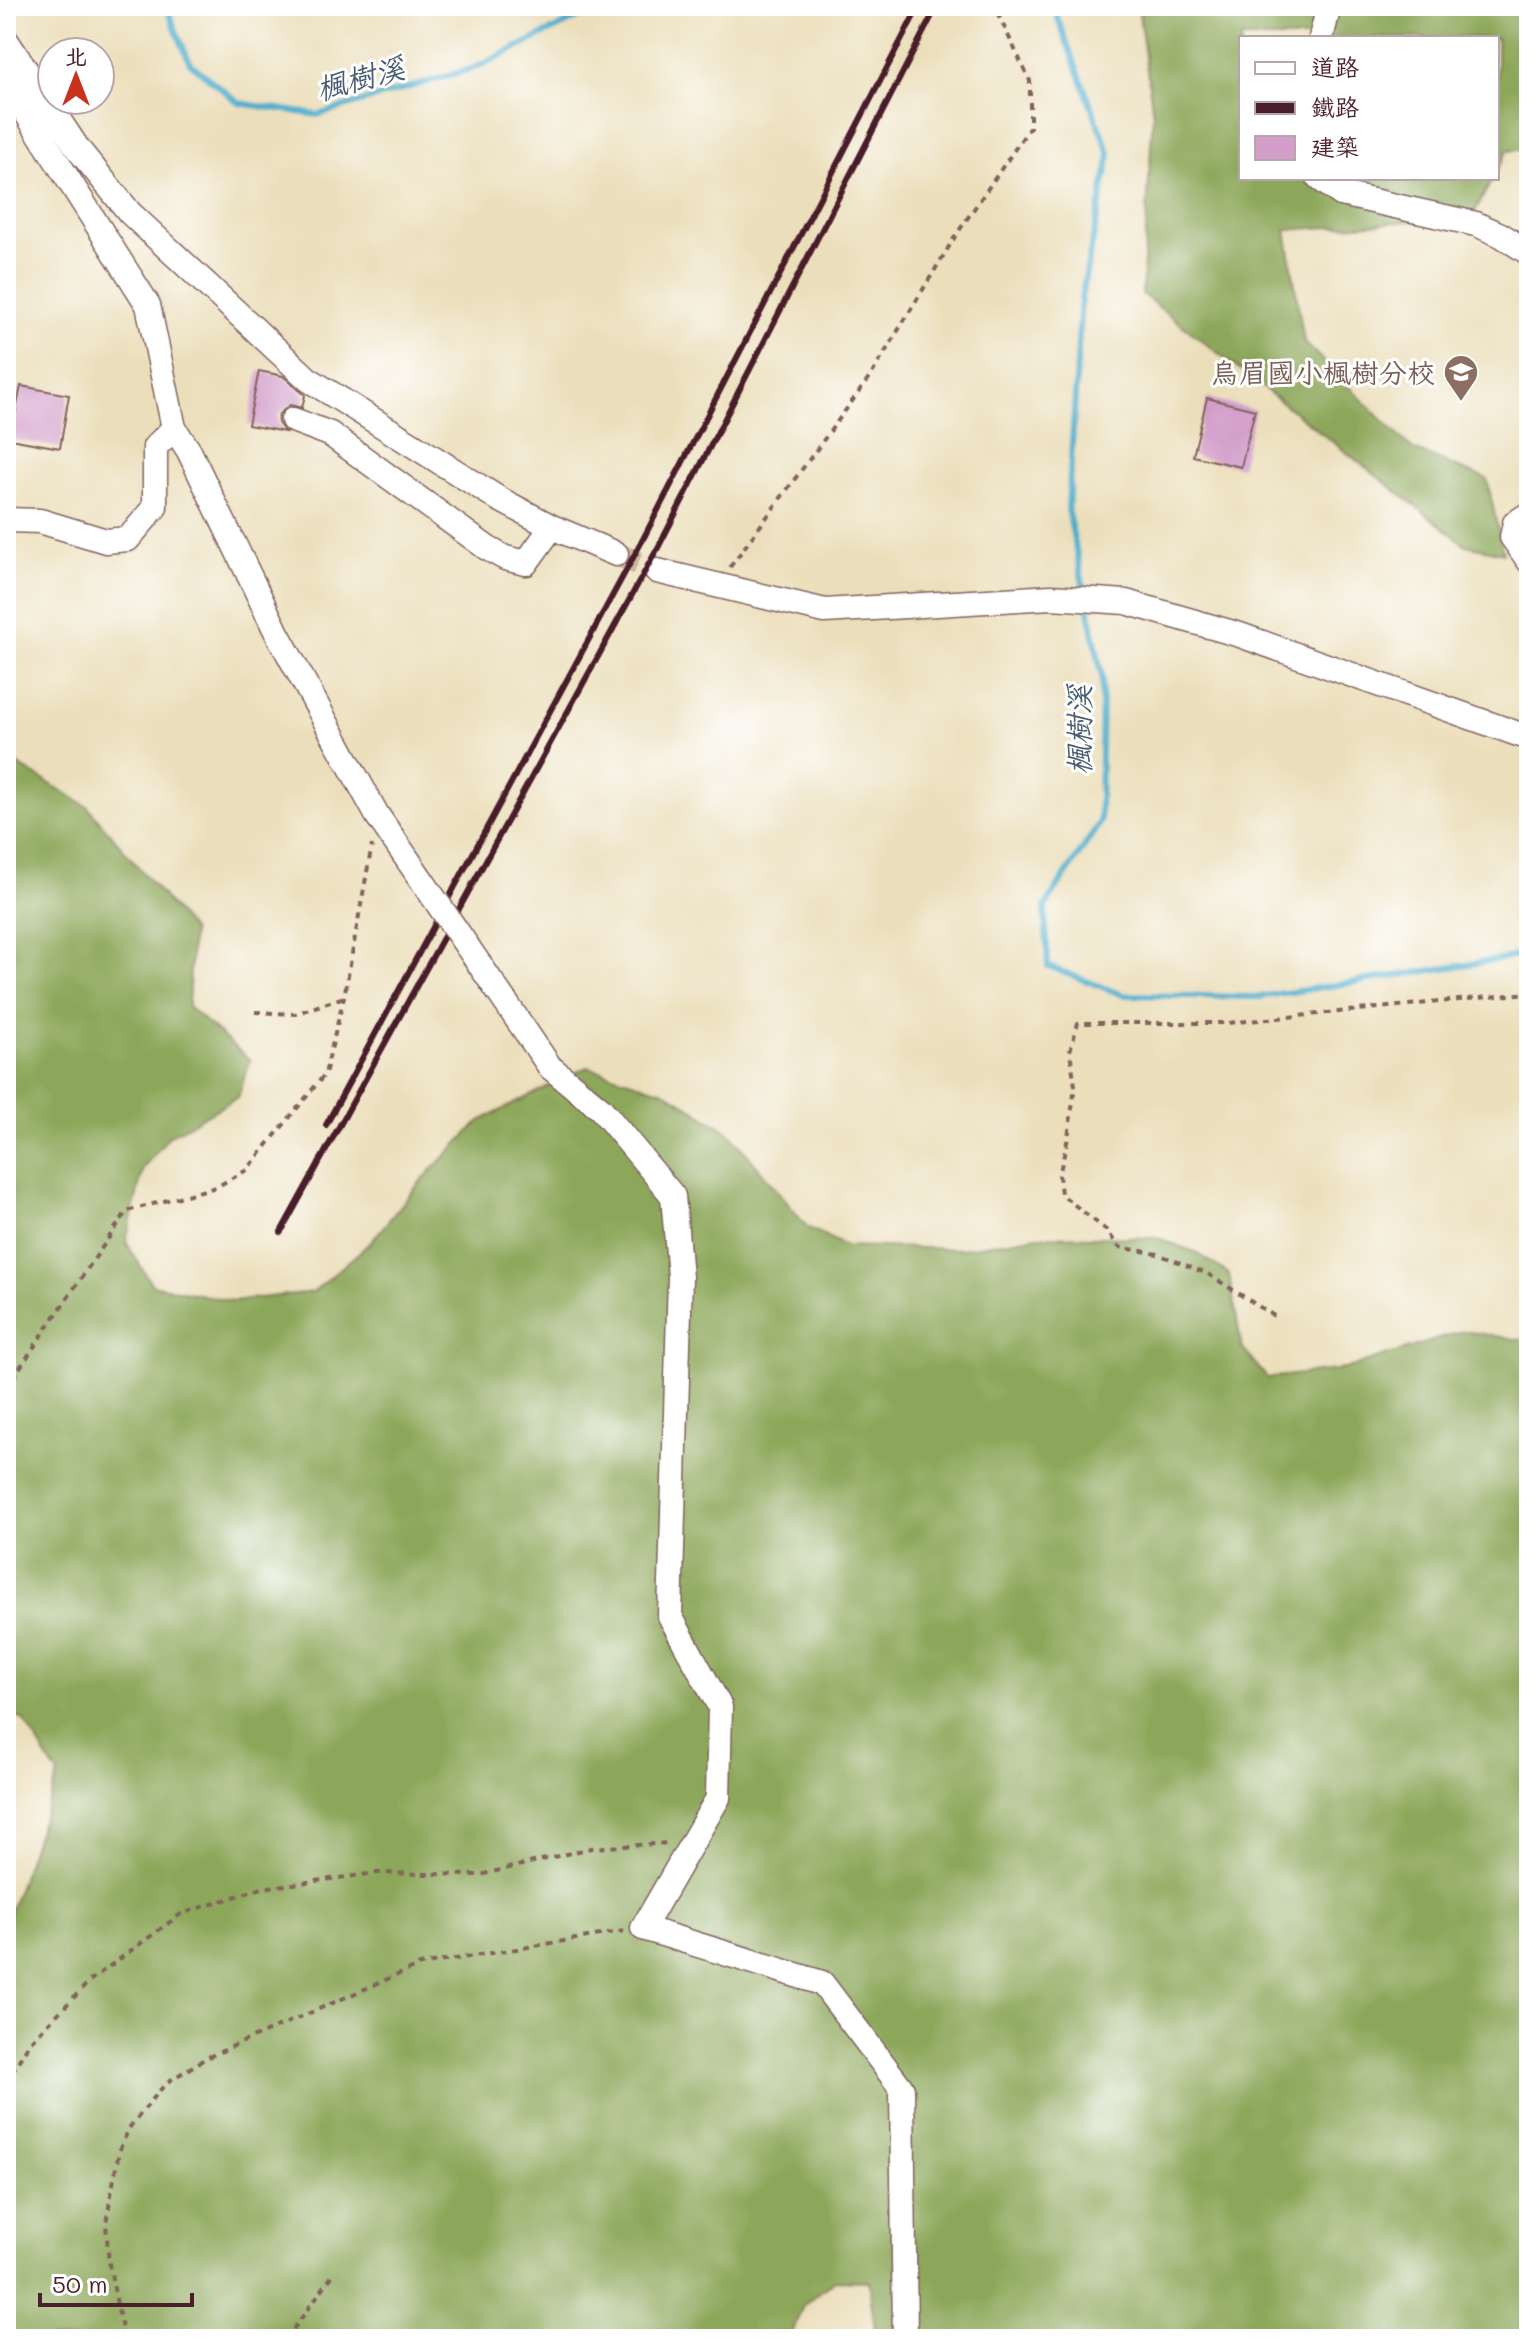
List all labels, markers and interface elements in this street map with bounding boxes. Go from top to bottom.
north arrow [36,36,116,116]
legend [1239,36,1499,180]
text: 北 [65,41,87,70]
water label: 楓樹溪 [311,46,411,108]
text: 道路 [1311,51,1359,82]
text: 鐵路 [1311,91,1359,122]
text: 建築 [1311,131,1359,162]
school or university icon: 烏眉國小楓樹分校 [1442,353,1480,403]
place label: 烏眉國小楓樹分校 [1211,354,1435,390]
water label: 楓樹溪 [1058,683,1098,775]
scale bar [40,2257,192,2307]
text: 50 m [52,2268,108,2299]

